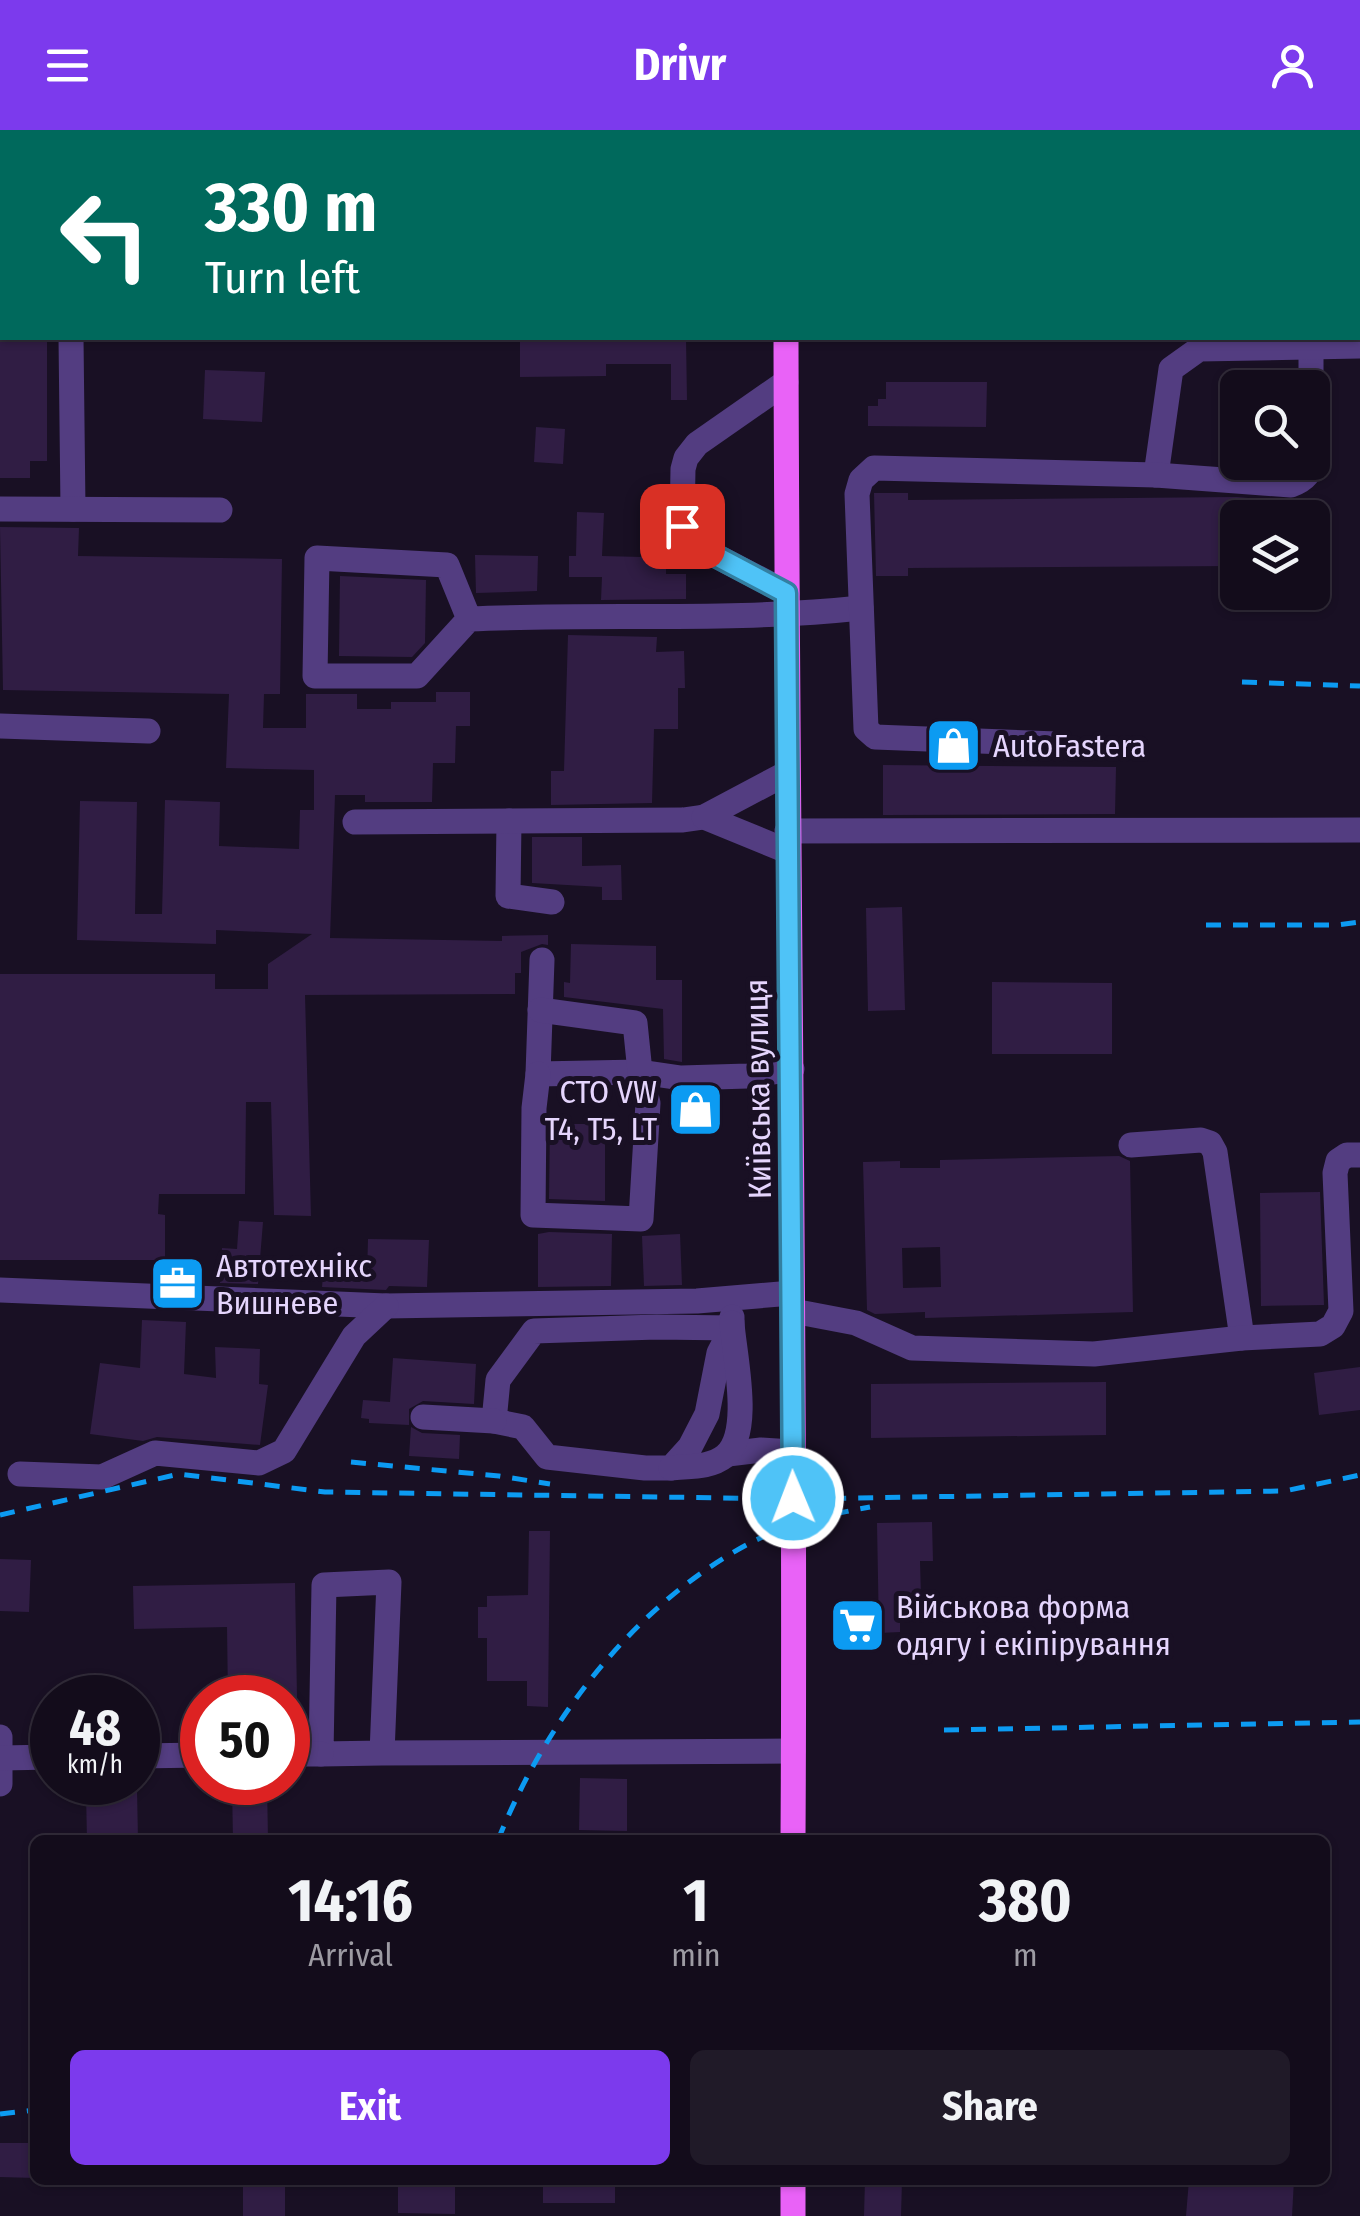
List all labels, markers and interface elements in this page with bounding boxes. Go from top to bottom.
icon: menu [40,38,95,93]
text: Drivr [634,38,726,92]
icon: person [1265,38,1320,93]
text: 330 m [205,166,377,250]
icon: left [40,170,170,300]
text: Turn left [205,251,360,305]
map controls [1220,370,1330,610]
button: search [1220,370,1330,480]
pin [640,484,725,569]
icon: arrive [655,499,710,554]
button: layers [1220,500,1330,610]
shop icon: AutoFastera [924,716,984,776]
place label: AutoFastera [993,727,1146,765]
street label: Київська вулиця [737,978,779,1200]
place label: СТО VW T4, T5, LT [545,1073,657,1148]
shop icon: СТО VW T4, T5, LT [666,1080,726,1140]
place label: Автотехнікс Вишневе [216,1247,372,1322]
office icon: Автотехнікс Вишневе [147,1254,207,1314]
position arrow [741,1446,845,1550]
place label: Військова форма одягу і екіпірування [896,1588,1171,1663]
supermarket icon: Військова форма одягу і екіпірування [827,1595,887,1655]
speed limit sign: 50 [180,1675,310,1805]
text: 48 [69,1698,121,1758]
text: km/h [67,1750,123,1780]
text: 14:16 [288,1865,413,1937]
text: 1 [683,1865,709,1937]
text: 380 [979,1865,1072,1937]
text: Arrival [308,1936,393,1974]
text: min [671,1936,721,1974]
text: m [1013,1936,1038,1974]
button: Exit [70,2050,670,2165]
button: Share [690,2050,1290,2165]

